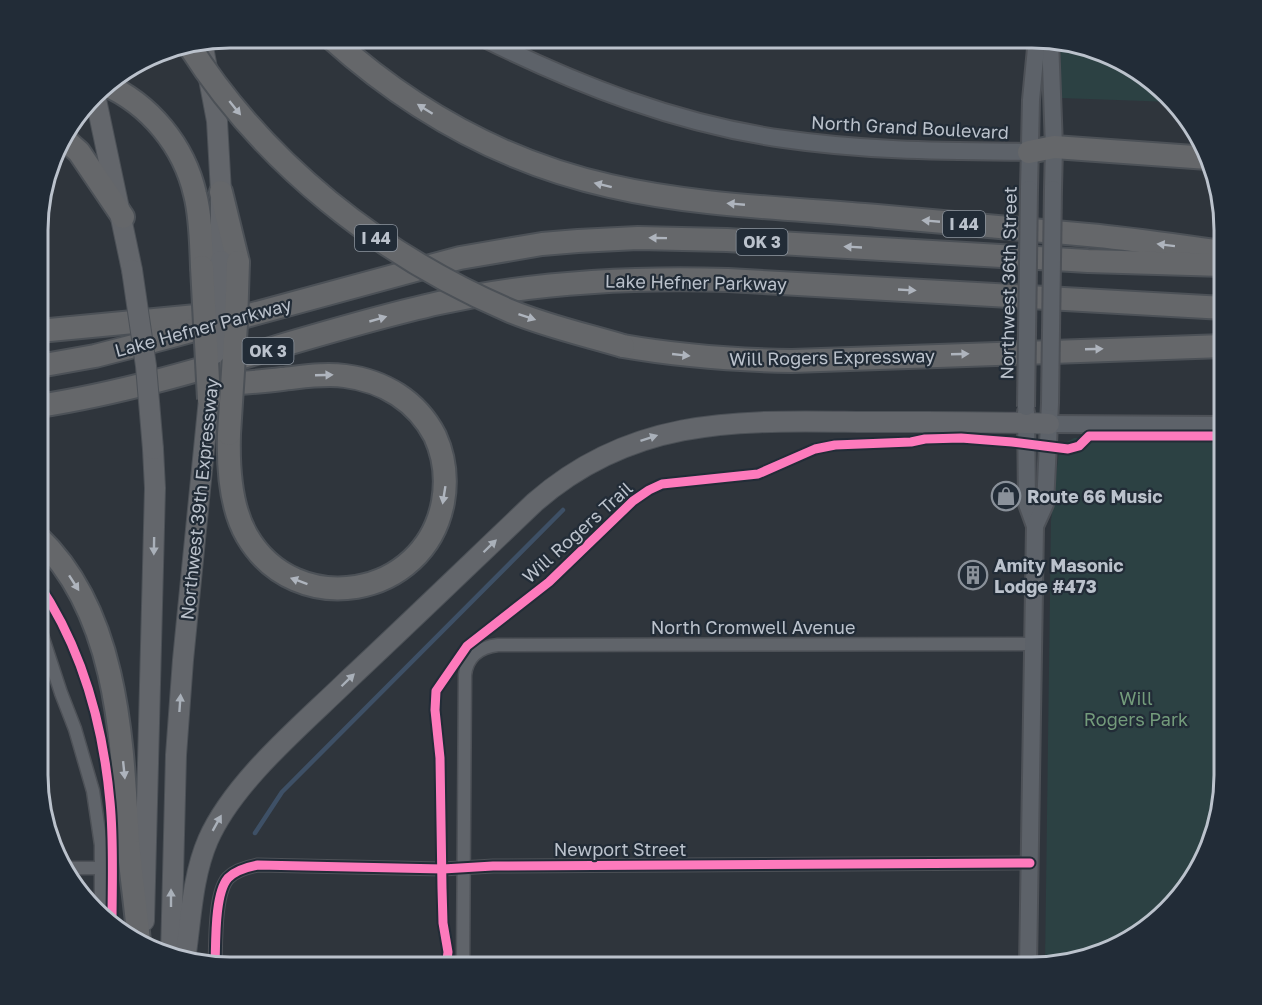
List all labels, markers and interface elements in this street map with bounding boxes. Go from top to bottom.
one-way arrow [229,100,242,116]
one-way arrow [416,104,433,115]
street label: North Grand Boulevard [811,111,1009,143]
one-way arrow [594,179,613,189]
street label: Northwest 36th Street [995,186,1021,380]
one-way arrow [727,199,746,209]
road number: I 44 [943,211,985,237]
one-way arrow [921,216,940,226]
road number: I 44 [355,225,397,251]
road number: OK 3 [736,229,788,255]
one-way arrow [649,233,668,243]
one-way arrow [1157,240,1176,249]
one-way arrow [844,242,863,252]
street label: Lake Hefner Parkway [605,269,787,295]
one-way arrow [897,285,916,294]
street label: Lake Hefner Parkway [112,293,294,361]
one-way arrow [518,313,536,322]
one-way arrow [369,314,387,323]
road number: OK 3 [242,338,294,364]
street label: Will Rogers Expressway [729,344,935,370]
one-way arrow [1084,345,1103,354]
one-way arrow [671,350,690,360]
one-way arrow [950,350,969,359]
one-way arrow [315,371,334,380]
street label: Northwest 39th Expressway [175,377,223,621]
one-way arrow [640,433,658,442]
street label: Will Rogers Trail [517,477,637,587]
shop icon: Route 66 Music [990,480,1022,512]
place label: Route 66 Music [1027,485,1163,507]
one-way arrow [439,486,448,505]
one-way arrow [149,537,158,556]
one-way arrow [482,539,497,553]
place label: Amity Masonic Lodge #473 [994,554,1124,597]
building icon: Amity Masonic Lodge #473 [957,559,989,591]
one-way arrow [69,575,80,591]
one-way arrow [290,576,308,585]
street label: North Cromwell Avenue [651,616,855,638]
one-way arrow [341,674,355,688]
park label: Will Rogers Park [1084,687,1188,730]
one-way arrow [175,693,184,712]
one-way arrow [119,760,129,779]
one-way arrow [212,815,222,832]
street label: Newport Street [554,838,686,860]
one-way arrow [166,888,176,907]

